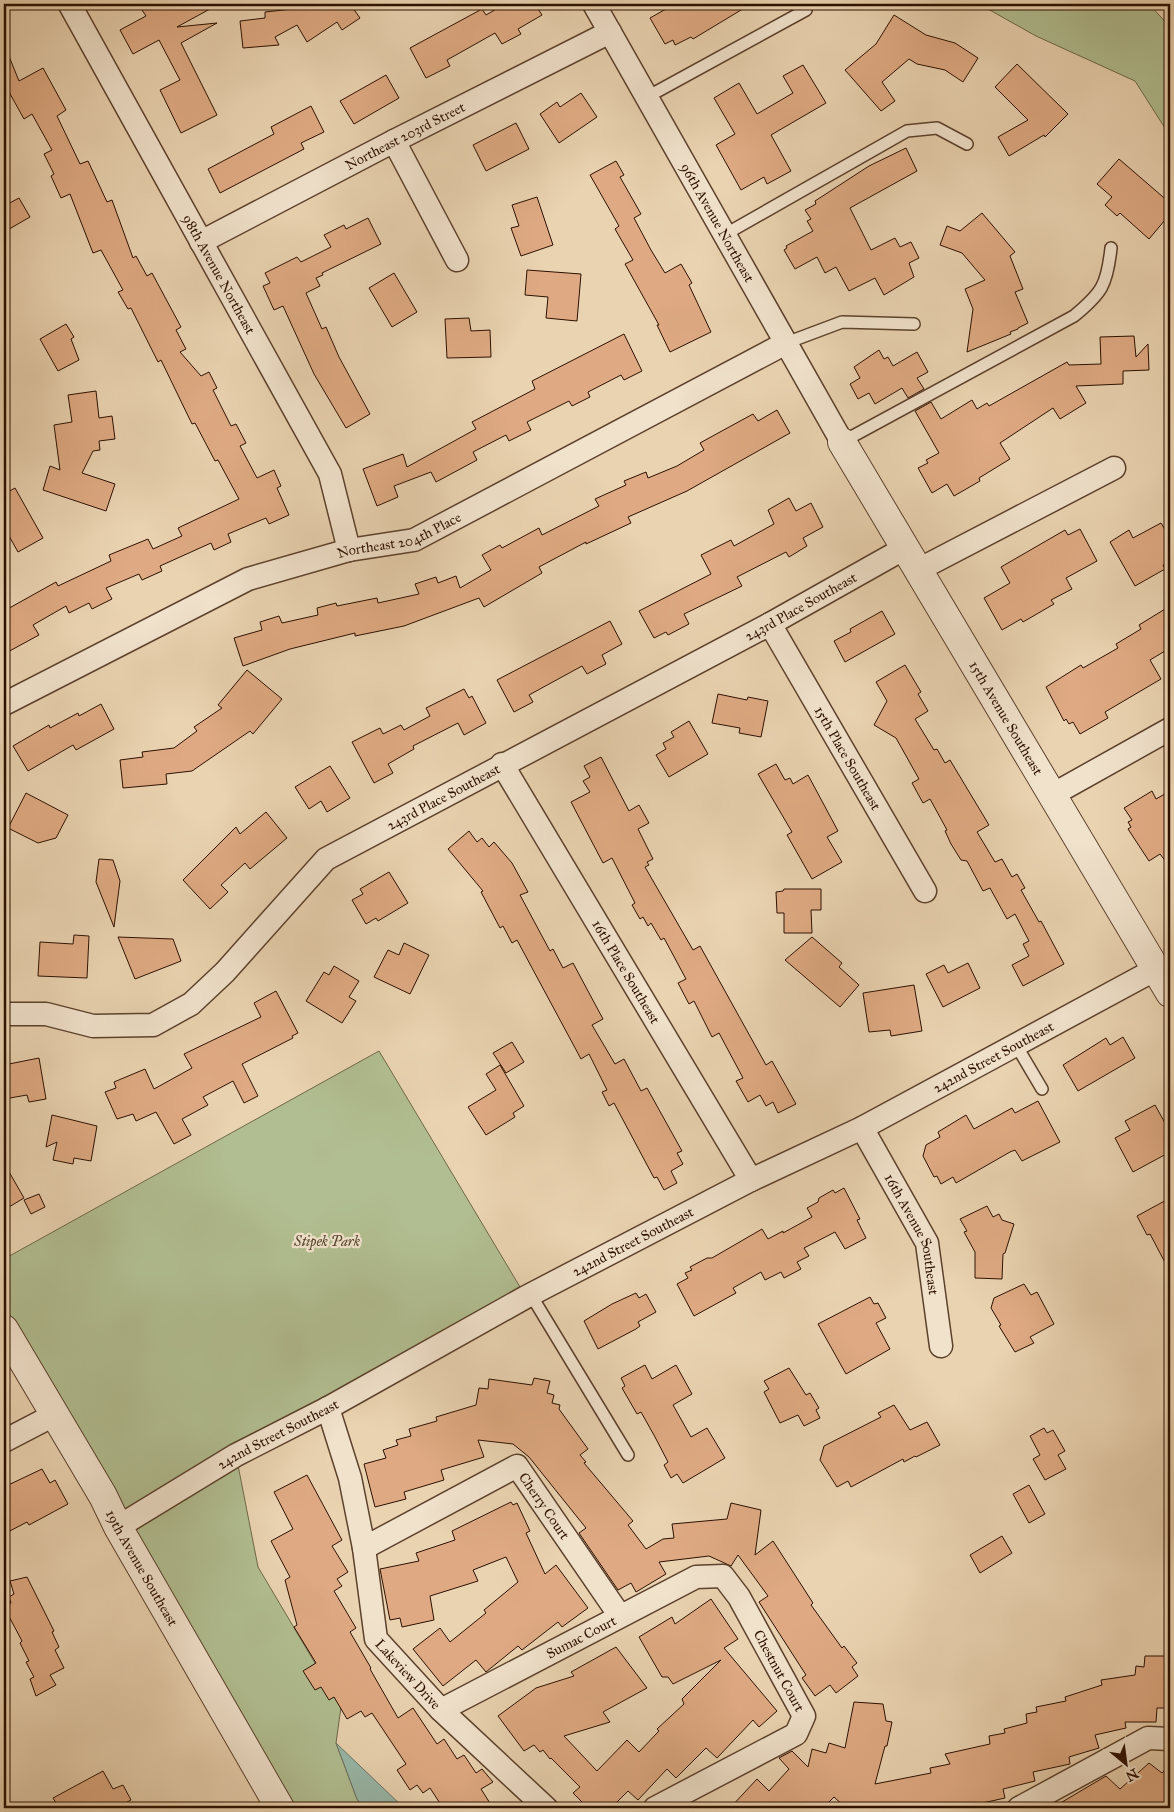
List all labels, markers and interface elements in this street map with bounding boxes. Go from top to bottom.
street label: Northeast 203rd Street [342,99,468,174]
street label: 96th Avenue Northeast [677,160,758,285]
street label: 98th Avenue Northeast [179,212,259,337]
street label: Northeast 204th Place [335,509,464,562]
street label: 243rd Place Southeast [742,569,860,645]
street label: 15th Avenue Southeast [965,658,1046,778]
street label: 15th Place Southeast [811,703,884,813]
street label: 243rd Place Southeast [384,760,503,834]
street label: 16th Place Southeast [588,917,664,1027]
street label: 242nd Street Southeast [930,1018,1057,1097]
street label: 16th Avenue Southeast [881,1171,942,1296]
street label: 242nd Street Southeast [570,1203,697,1280]
park label: Stipek Park [293,1233,361,1251]
street label: 242nd Street Southeast [214,1396,342,1473]
street label: Cherry Court [515,1469,573,1543]
street label: 19th Avenue Southeast [102,1507,181,1629]
street label: Sumac Court [543,1612,619,1663]
street label: Chestnut Court [750,1627,808,1715]
street label: Lakeview Drive [371,1636,444,1713]
north arrow [1102,1740,1152,1790]
text: N [1123,1765,1141,1785]

